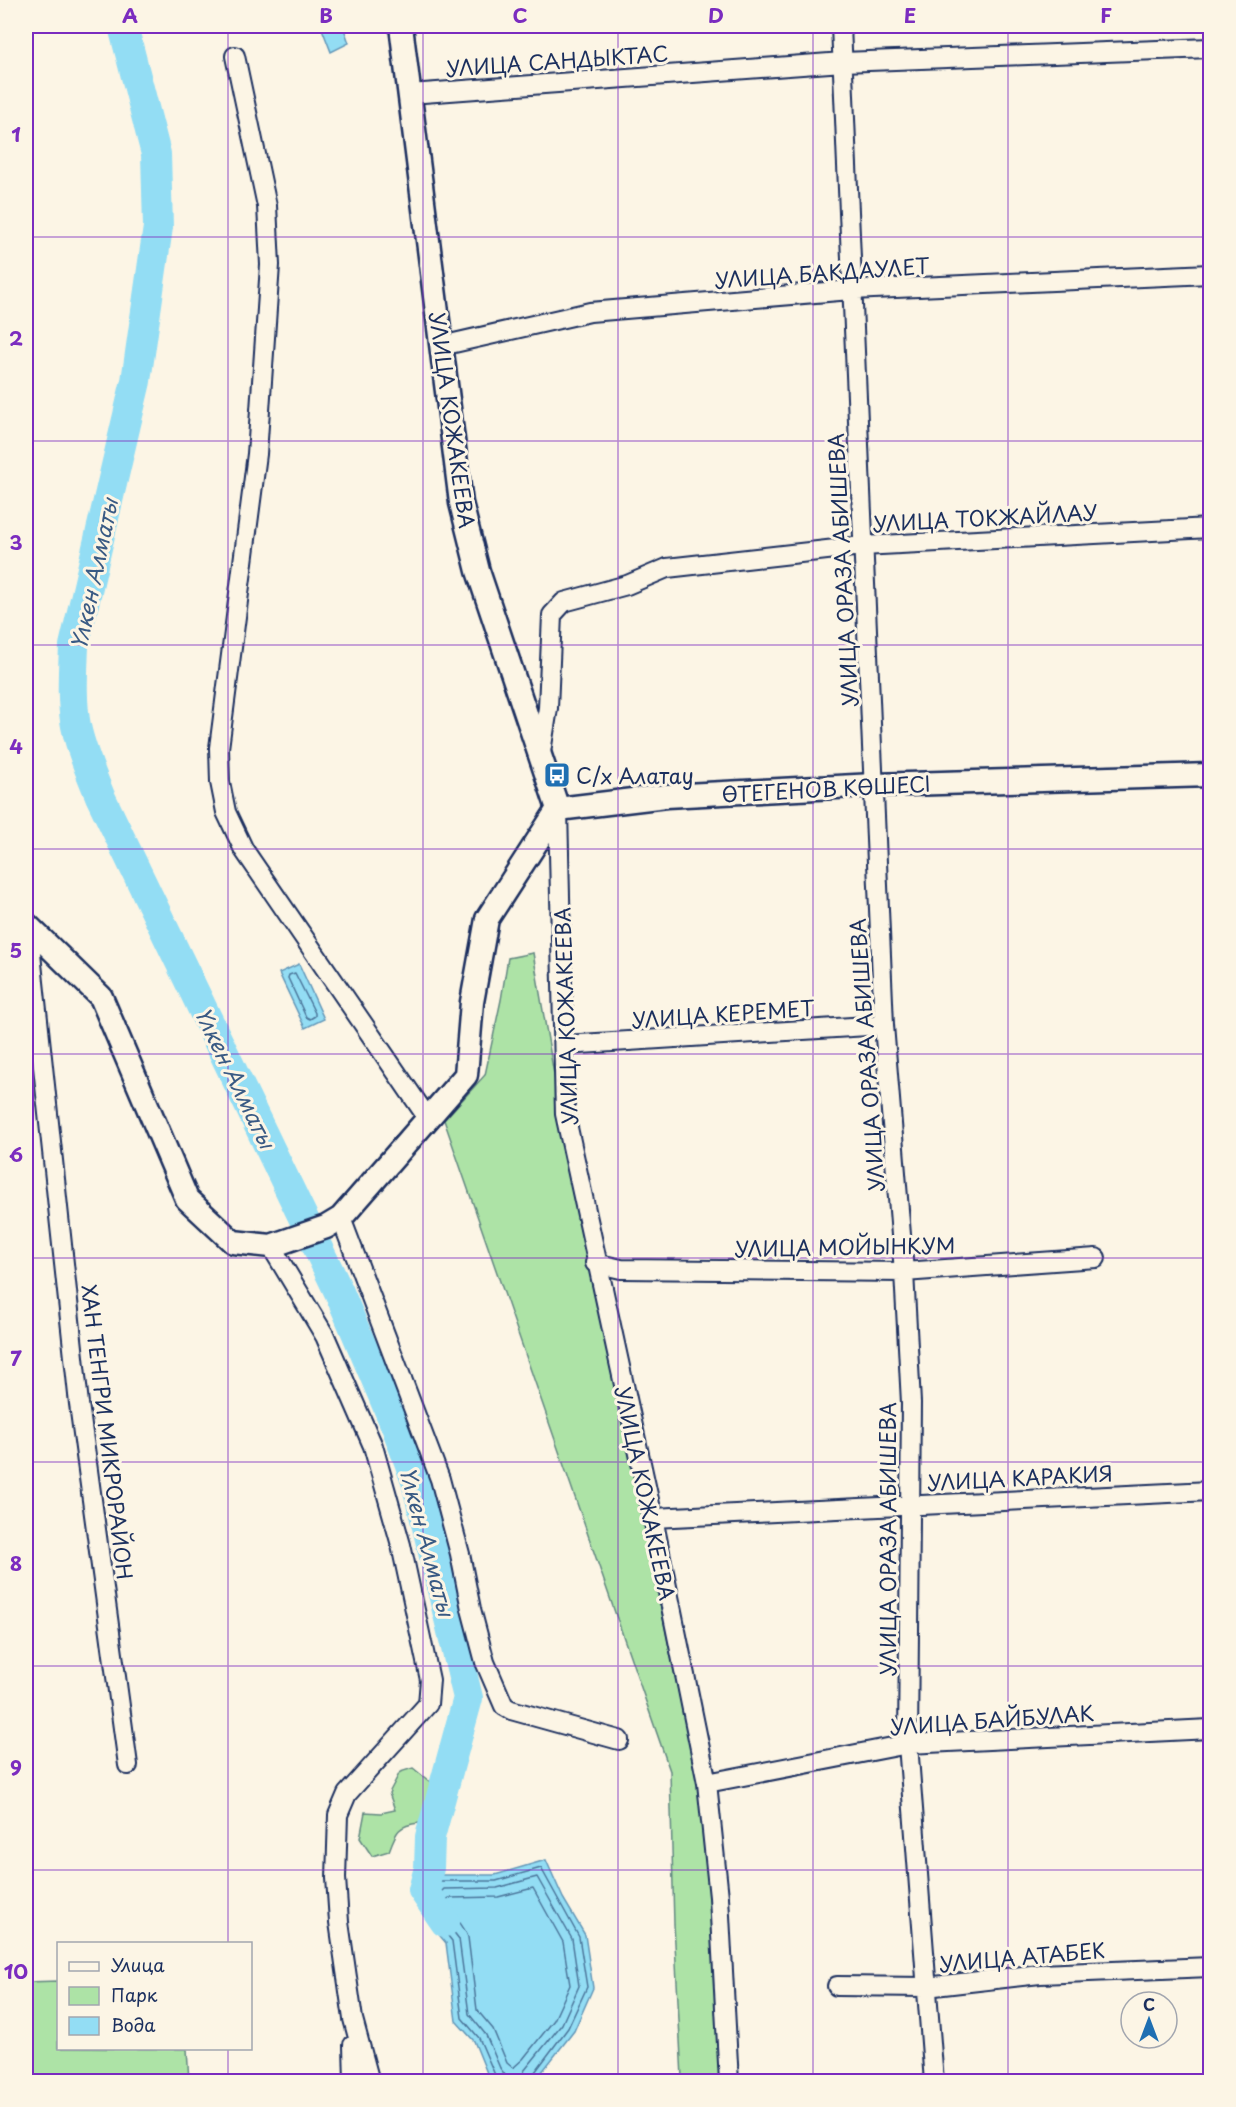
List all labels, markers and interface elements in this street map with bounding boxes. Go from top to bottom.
text: A [122,0,138,30]
text: B [319,0,333,30]
text: C [512,0,528,30]
text: D [708,0,724,30]
text: E [904,0,916,30]
text: F [1100,0,1112,30]
street label: УЛИЦА САНДЫКТАС [445,36,669,84]
text: 1 [11,119,21,149]
street label: УЛИЦА БАКДАУЛЕТ [713,248,931,295]
street label: УЛИЦА КОЖАКЕЕВА [422,310,484,530]
text: 2 [9,323,23,353]
street label: УЛИЦА ОРАЗА АБИШЕВА [819,432,865,708]
water label: Үлкен Алматы [61,494,126,653]
street label: УЛИЦА ТОКЖАЙЛАУ [872,495,1098,539]
text: 3 [9,527,23,557]
text: 4 [9,731,23,761]
place label: С/х Алатау [576,759,694,791]
bus stop icon: С/х Алатау [542,760,572,790]
street label: ӨТЕГЕНОВ КӨШЕСІ [721,767,931,809]
street label: УЛИЦА КОЖАКЕЕВА [545,906,585,1126]
street label: УЛИЦА ОРАЗА АБИШЕВА [840,917,892,1193]
text: 5 [10,935,22,965]
street label: УЛИЦА КЕРЕМЕТ [630,991,816,1035]
water label: Үлкен Алматы [187,1001,285,1155]
text: 6 [9,1139,23,1169]
street label: УЛИЦА МОЙЫНКУМ [734,1228,956,1264]
street label: ХАН ТЕНГРИ МИКРОРАЙОН [74,1283,142,1581]
text: 7 [10,1343,22,1373]
street label: УЛИЦА КОЖАКЕЕВА [608,1383,684,1603]
street label: УЛИЦА ОРАЗА АБИШЕВА [871,1402,903,1676]
street label: УЛИЦА КАРАКИЯ [927,1456,1113,1498]
water label: Үлкен Алматы [392,1462,464,1621]
text: 8 [10,1548,22,1578]
street label: УЛИЦА БАЙБУЛАК [889,1696,1095,1742]
text: 9 [10,1752,22,1782]
street label: УЛИЦА АТАБЕК [938,1933,1106,1979]
legend [57,1942,252,2050]
text: Улица [111,1951,165,1978]
text: 10 [4,1956,28,1986]
text: Парк [111,1981,158,2008]
north arrow [1119,1990,1179,2050]
text: С [1143,1992,1155,2016]
text: Вода [111,2011,156,2038]

